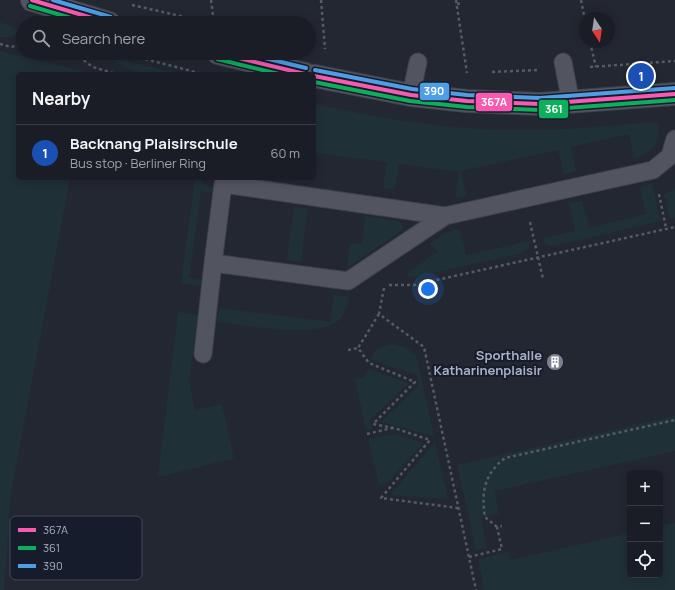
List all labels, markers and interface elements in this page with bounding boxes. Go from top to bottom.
north arrow [579,12,615,48]
search box [16,16,316,60]
icon: search [30,27,52,49]
text: Search here [62,28,145,49]
pin: 1 [628,61,654,91]
line badge: 390 [419,82,450,101]
text: 390 [424,83,444,98]
text: Nearby [32,87,90,110]
line badge: 367A [475,92,513,112]
text: 367A [481,94,508,109]
line badge: 361 [538,99,569,119]
text: 361 [545,101,563,116]
text: Backnang Plaisirschule [70,133,238,154]
text: 1 [42,144,48,162]
text: 60 m [270,144,300,162]
text: Bus stop · Berliner Ring [70,154,206,172]
your location [418,279,438,299]
place label: Sporthalle Katharinenplaisir [434,346,542,379]
building icon: Sporthalle Katharinenplaisir [545,352,565,372]
map controls [627,470,663,578]
button: + [627,470,663,506]
button: − [627,506,663,542]
legend [10,516,142,580]
text: 367A [43,522,68,537]
text: 361 [43,540,60,555]
button: locate [627,542,663,578]
text: 390 [43,558,63,573]

